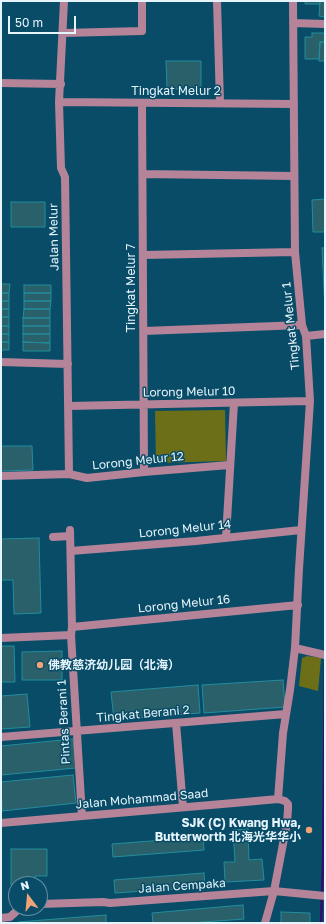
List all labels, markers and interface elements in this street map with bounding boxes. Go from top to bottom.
scale bar [10,8,78,34]
text: 50 m [15,15,43,30]
street label: Tingkat Melur 2 [131,84,221,98]
street label: Jalan Melur [46,203,62,271]
street label: Tingkat Melur 7 [124,244,138,332]
street label: Tingkat Melur 1 [279,281,303,371]
street label: Lorong Melur 10 [143,384,235,400]
street label: Lorong Melur 12 [91,449,185,473]
street label: Lorong Melur 14 [138,517,232,541]
street label: Lorong Melur 16 [137,592,231,616]
place label: 佛教慈济幼儿园（北海） [48,658,180,672]
marker: 佛教慈济幼儿园（北海） [35,660,45,670]
street label: Pintas Berani 1 [55,679,73,765]
street label: Tingkat Berani 2 [96,703,190,725]
street label: Jalan Mohammad Saad [75,786,209,812]
place label: SJK (C) Kwang Hwa, Butterworth 北海光华华小 [155,816,301,844]
marker: SJK (C) Kwang Hwa, Butterworth 北海光华华小 [304,825,314,835]
north arrow [8,876,48,916]
street label: Jalan Cempaka [138,876,226,896]
text: N [19,878,31,892]

